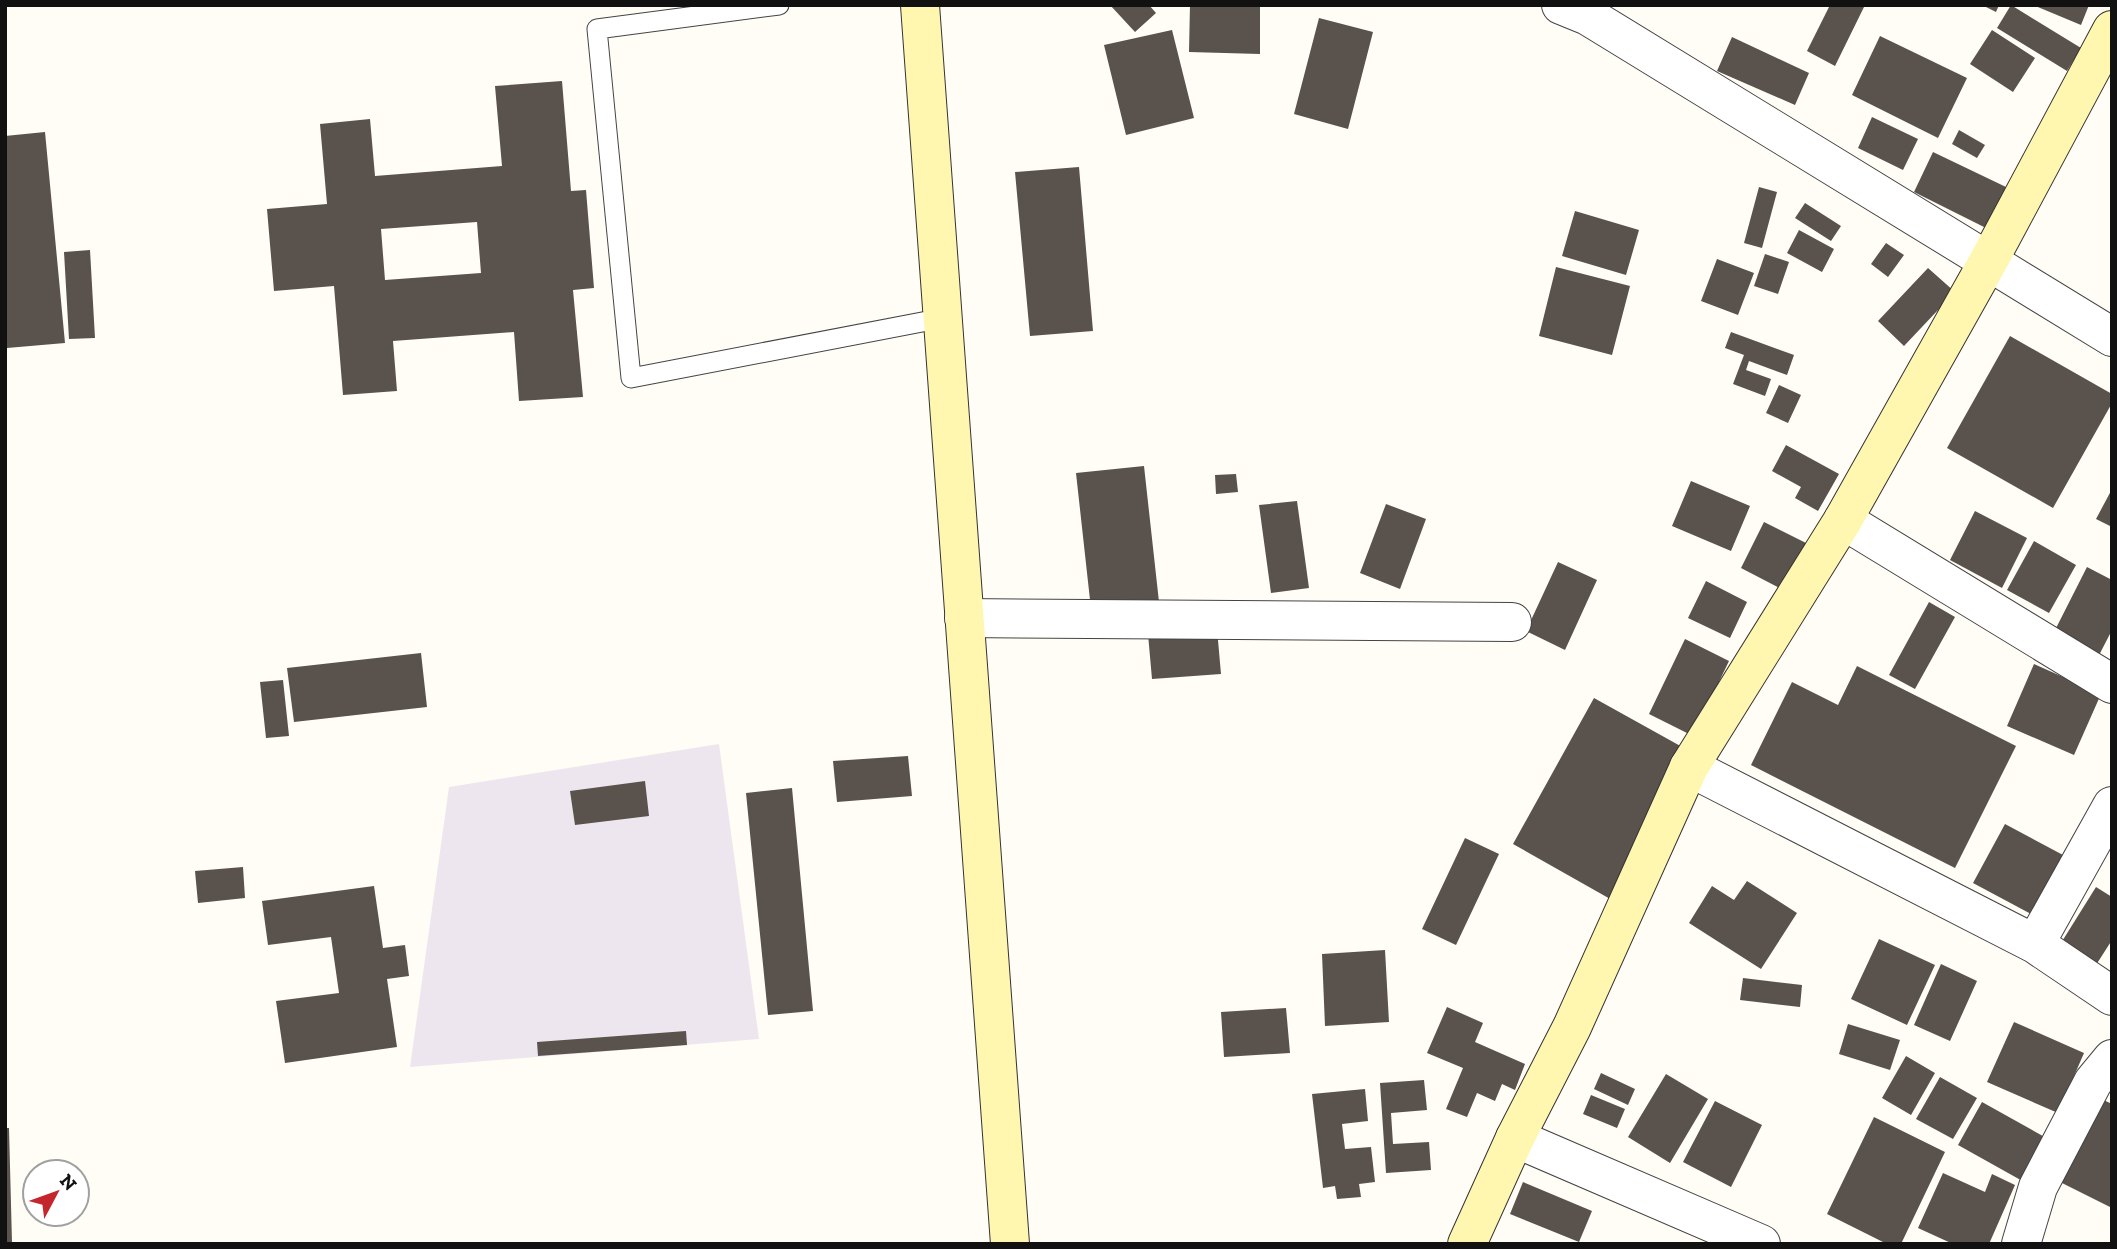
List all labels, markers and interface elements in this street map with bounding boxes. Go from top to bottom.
north arrow [21,1158,91,1228]
text: N [55,1169,82,1195]

